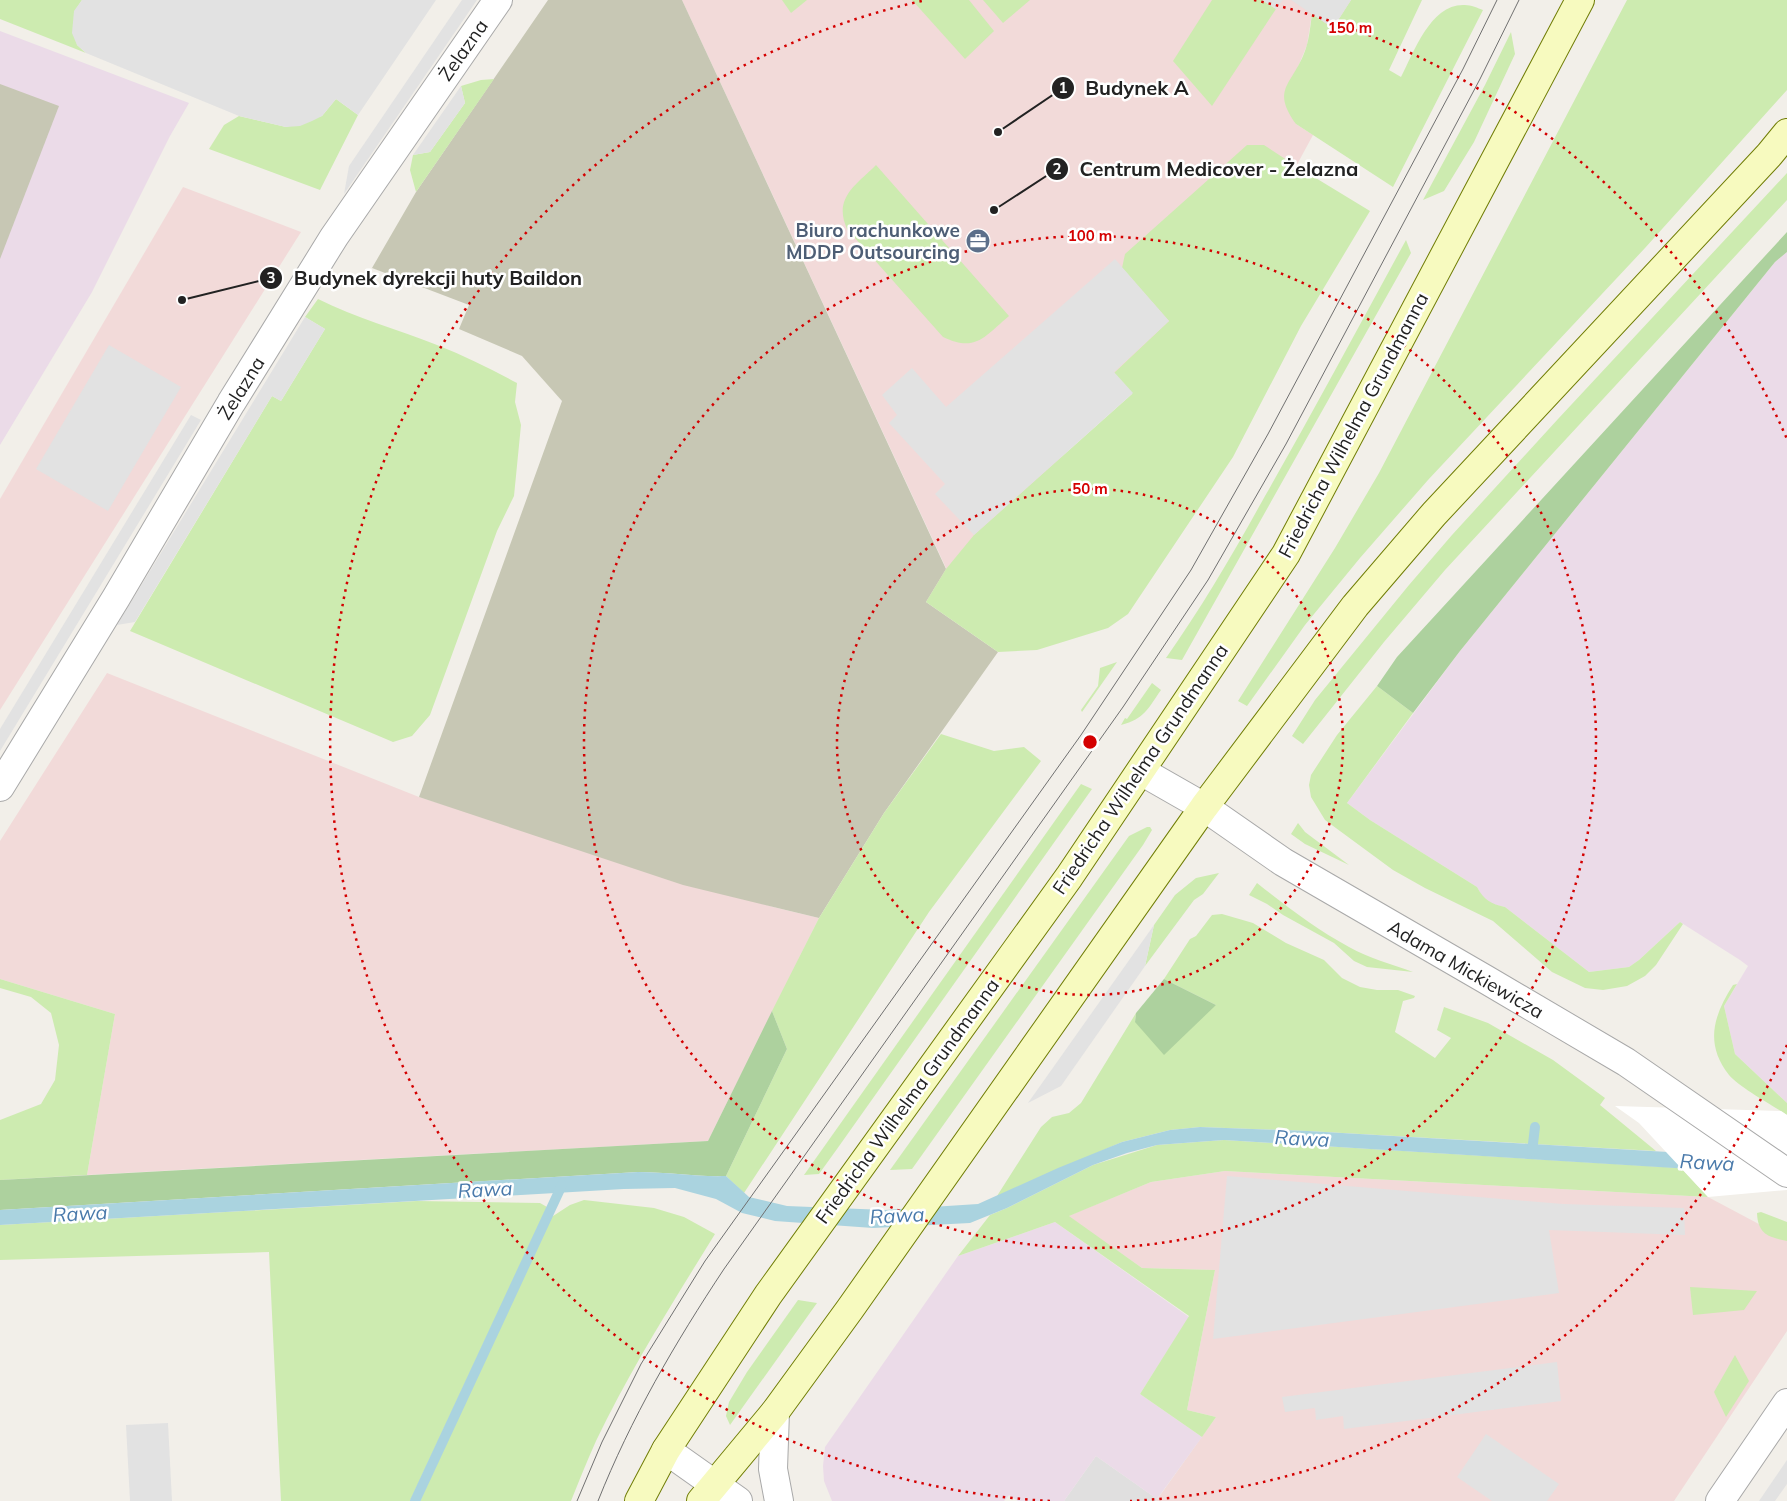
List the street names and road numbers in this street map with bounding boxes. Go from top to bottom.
street label: Żelazna [433,15,493,85]
street label: Friedricha Wilhelma Grundmanna [1273,288,1433,562]
street label: Żelazna [212,352,270,424]
street label: Friedricha Wilhelma Grundmanna [1047,639,1233,899]
street label: Adama Mickiewicza [1384,915,1548,1023]
street label: Friedricha Wilhelma Grundmanna [810,974,1004,1228]

